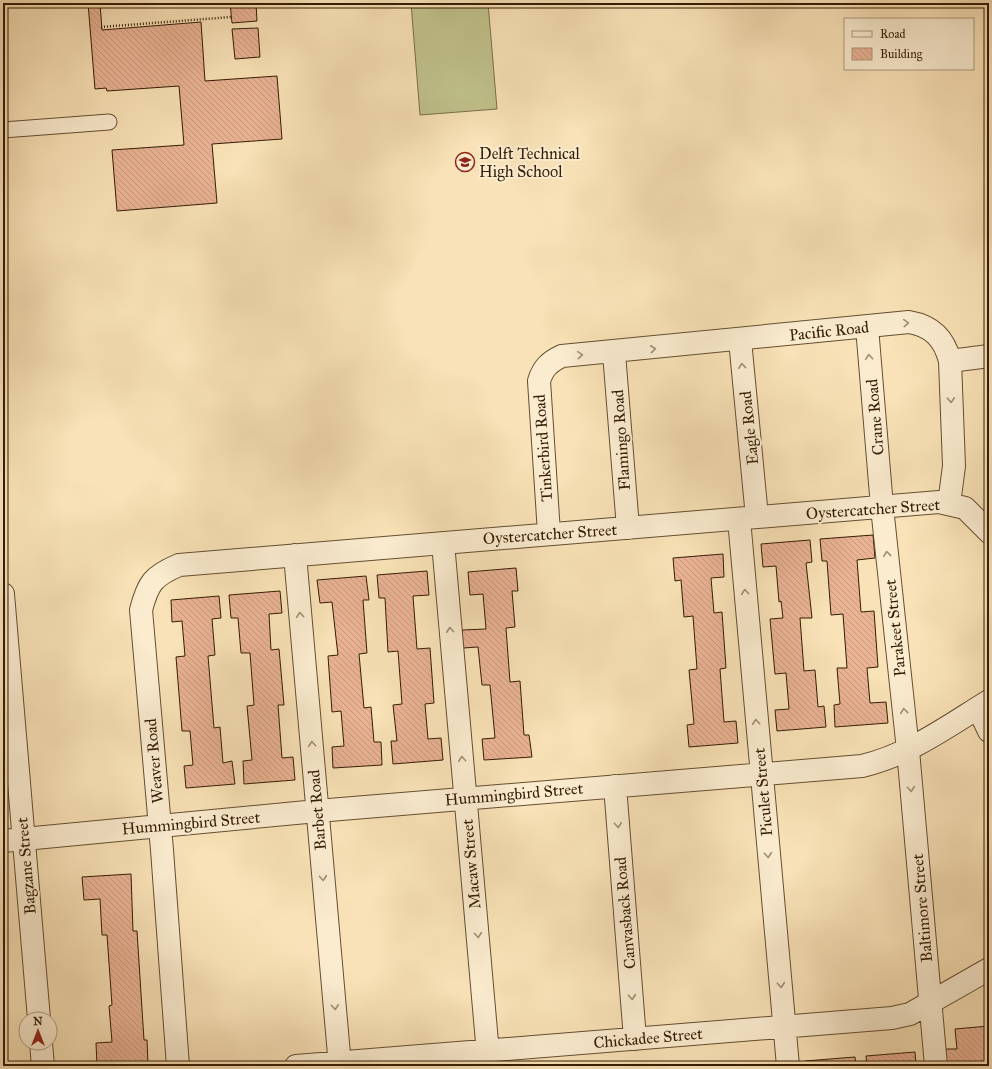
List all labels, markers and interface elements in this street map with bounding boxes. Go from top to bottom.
legend [844,18,974,70]
text: Road [880,27,906,41]
text: Building [880,47,923,62]
place label: Delft Technical High School [479,144,581,182]
school or university icon: Delft Technical High School [454,151,476,173]
street label: Pacific Road [788,317,870,345]
one-way arrow [903,319,909,328]
one-way arrow [650,344,656,353]
one-way arrow [577,351,583,360]
one-way arrow [865,354,874,360]
one-way arrow [738,363,747,369]
street label: Crane Road [862,378,888,456]
street label: Flamingo Road [608,389,635,491]
street label: Eagle Road [736,390,763,466]
street label: Tinkerbird Road [530,394,556,502]
one-way arrow [947,397,956,403]
street label: Oystercatcher Street [805,495,941,523]
street label: Oystercatcher Street [482,520,618,548]
one-way arrow [883,551,892,557]
street label: Parakeet Street [880,578,910,678]
one-way arrow [741,589,750,595]
one-way arrow [296,612,305,618]
one-way arrow [446,627,455,633]
one-way arrow [900,708,909,714]
street label: Weaver Road [141,718,167,804]
one-way arrow [752,719,761,725]
one-way arrow [307,741,316,747]
street label: Piculet Street [750,747,776,837]
one-way arrow [457,756,466,762]
street label: Barbet Road [304,769,330,851]
street label: Hummingbird Street [444,778,584,811]
one-way arrow [907,786,916,792]
street label: Hummingbird Street [121,807,261,840]
street label: Bagzane Street [12,816,41,915]
street label: Macaw Street [458,818,484,910]
one-way arrow [613,822,622,828]
one-way arrow [764,852,773,858]
street label: Baltimore Street [908,853,936,963]
street label: Canvasback Road [611,856,639,970]
one-way arrow [319,875,328,881]
one-way arrow [473,932,482,938]
one-way arrow [776,982,785,988]
one-way arrow [627,994,636,1000]
one-way arrow [330,1004,339,1010]
north arrow [18,1011,58,1051]
text: N [33,1015,43,1028]
street label: Chickadee Street [593,1024,704,1052]

